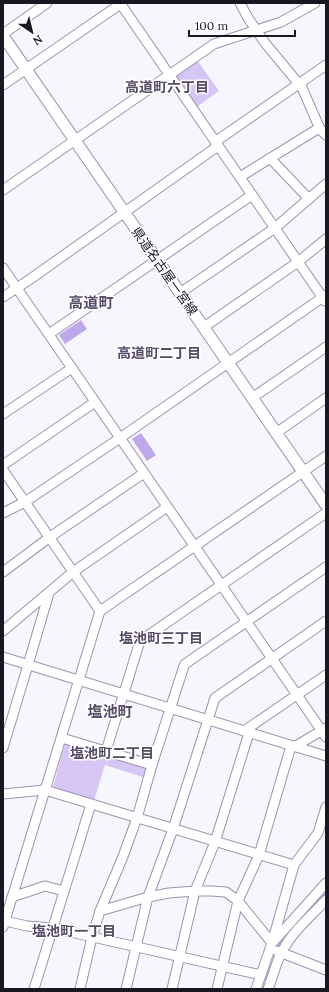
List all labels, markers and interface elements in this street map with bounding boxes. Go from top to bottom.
north arrow [12,12,52,52]
scale bar [189,12,295,38]
text: 100 m [195,18,228,33]
text: N [30,32,45,49]
district label: 高道町六丁目 [125,78,209,96]
street label: 県道名古屋一宮線 [128,224,201,319]
district label: 高道町 [68,293,114,312]
district label: 高道町二丁目 [117,344,201,362]
district label: 塩池町三丁目 [119,629,203,647]
district label: 塩池町 [87,702,133,721]
district label: 塩池町二丁目 [70,744,154,762]
district label: 塩池町一丁目 [32,922,116,940]

